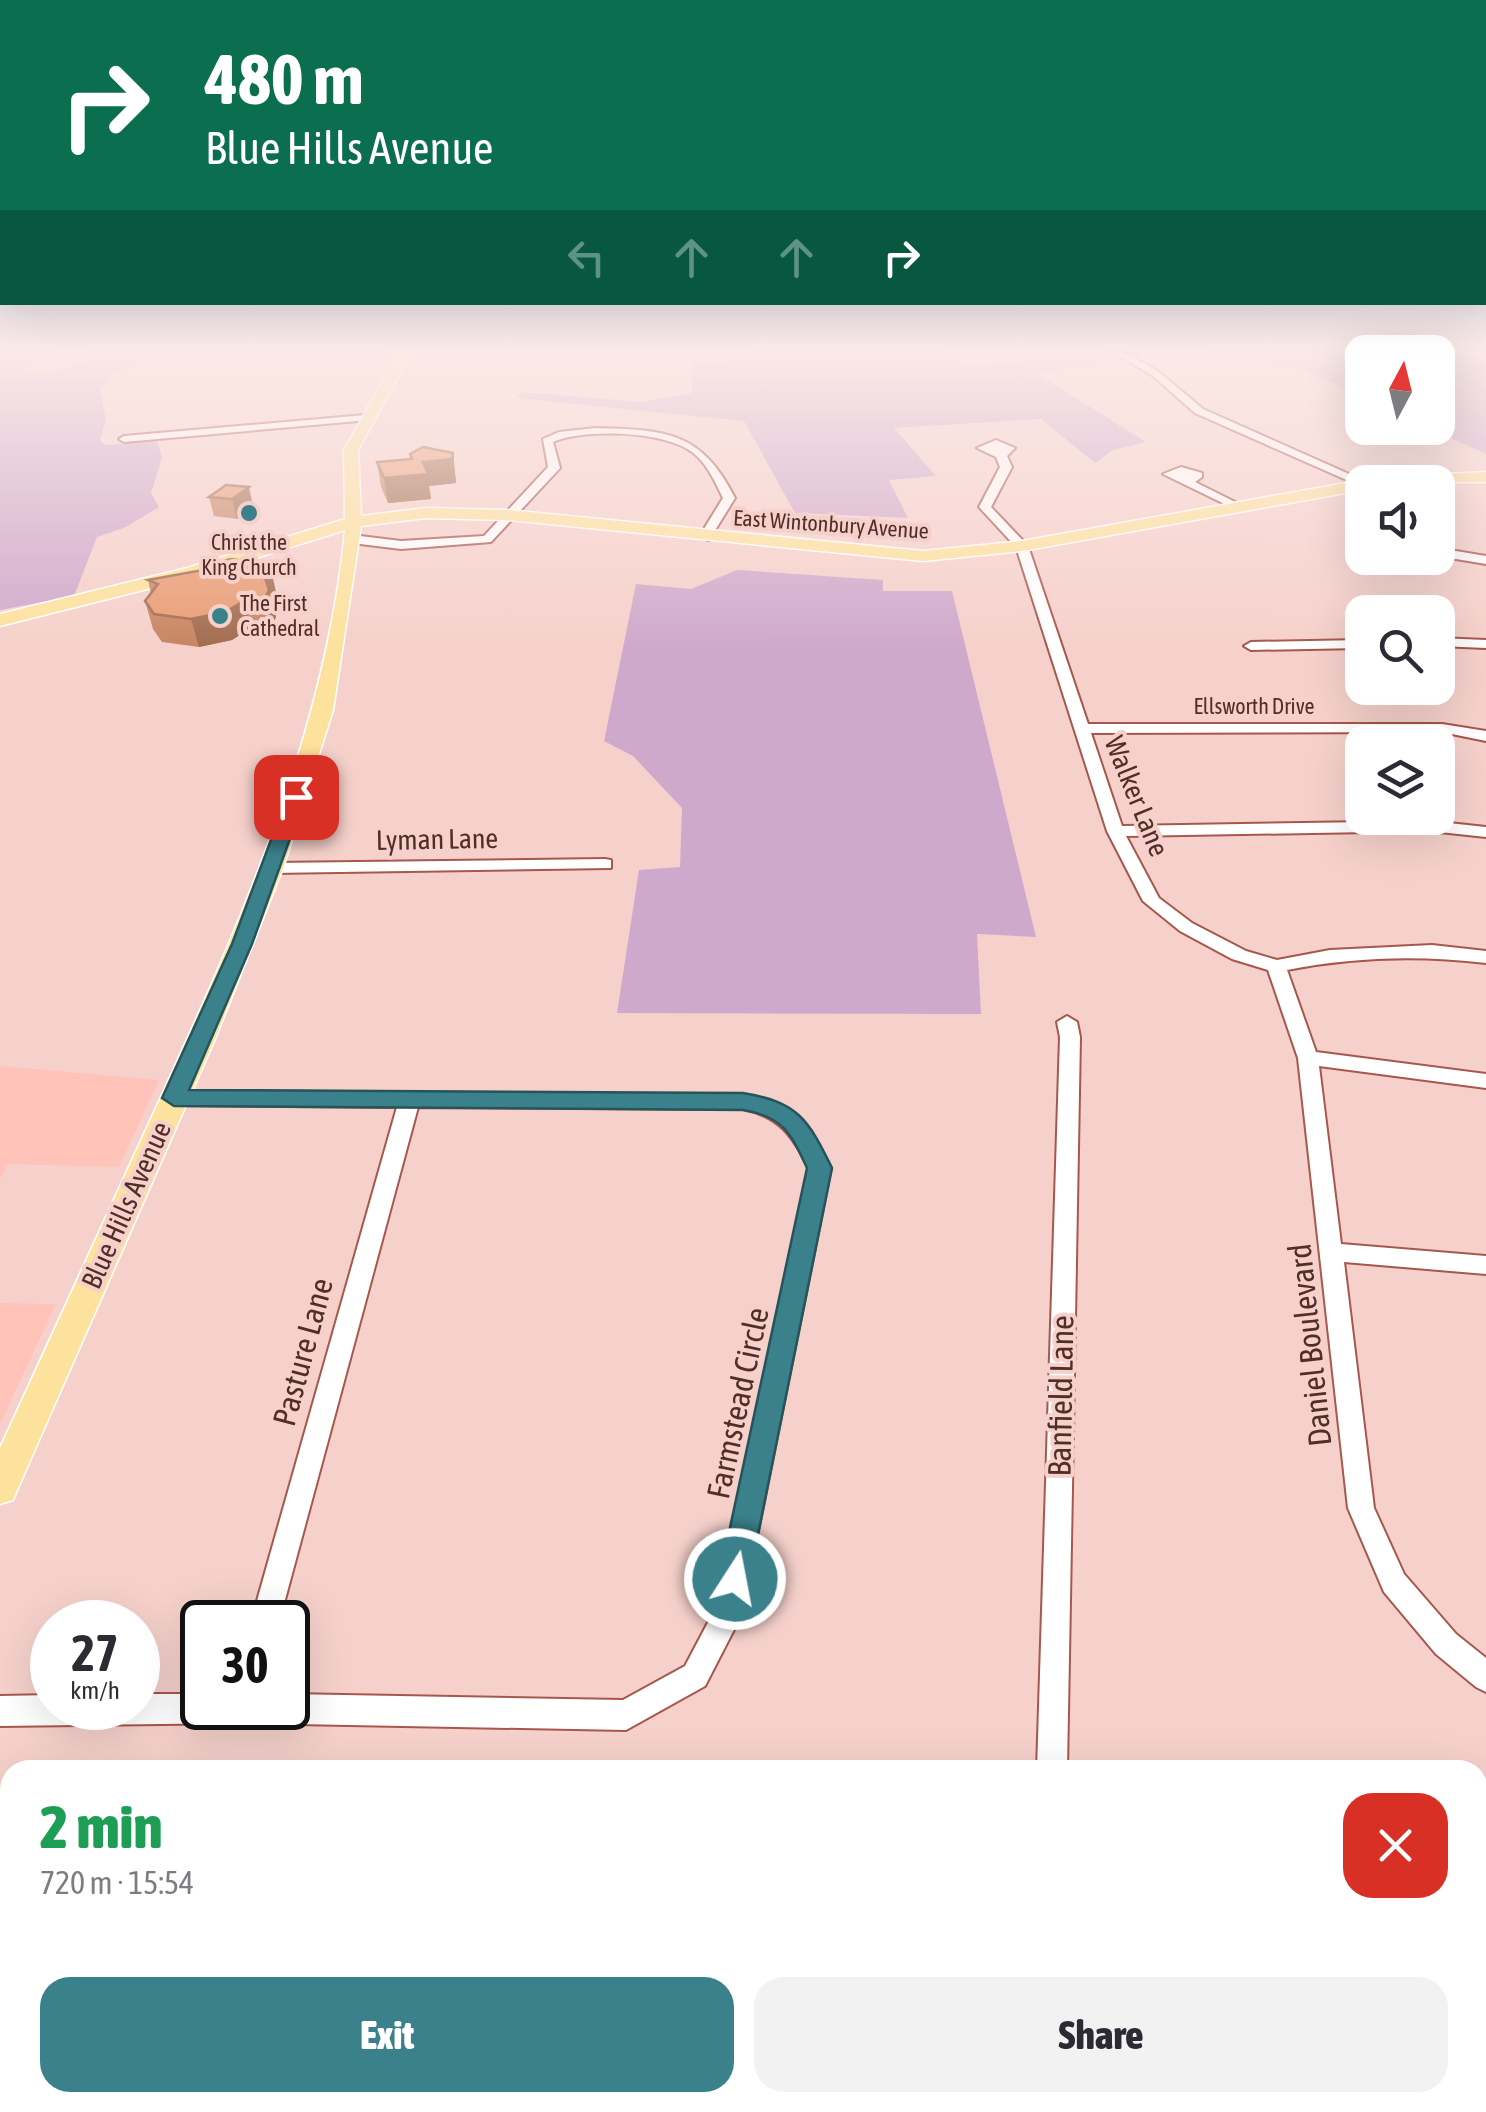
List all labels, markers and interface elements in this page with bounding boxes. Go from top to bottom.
text: 480 m [205,39,364,119]
icon: right [40,40,170,170]
text: Blue Hills Avenue [205,122,494,174]
icon: left [559,230,614,285]
icon: ahead [664,230,719,285]
icon: ahead [769,230,824,285]
icon: right [874,230,929,285]
north arrow [1345,335,1455,445]
map controls [1345,335,1455,835]
button: sound [1345,465,1455,575]
marker: Christ the King Church [238,502,260,524]
street label: East Wintonbury Avenue [732,504,930,544]
place label: Christ the King Church [201,529,297,580]
place label: The First Cathedral [240,590,320,641]
button: search [1345,595,1455,705]
marker: The First Cathedral [209,605,231,627]
street label: Ellsworth Drive [1193,693,1315,719]
button: layers [1345,725,1455,835]
street label: Walker Lane [1098,731,1176,861]
pin [254,755,339,840]
icon: arrive [269,770,324,825]
street label: Lyman Lane [376,822,498,856]
street label: Blue Hills Avenue [75,1116,177,1294]
street label: Daniel Boulevard [1280,1242,1339,1448]
street label: Pasture Lane [265,1274,340,1430]
street label: Farmstead Circle [699,1304,776,1502]
street label: Banfield Lane [1041,1315,1080,1477]
position arrow [683,1527,787,1631]
speed limit sign: 30 [180,1600,310,1730]
text: 27 [71,1624,118,1682]
text: km/h [70,1676,120,1704]
text: 2 min [40,1792,163,1861]
button: close [1343,1793,1448,1898]
text: 720 m · 15:54 [40,1864,194,1901]
button: Exit [40,1977,734,2092]
button: Share [754,1977,1448,2092]

